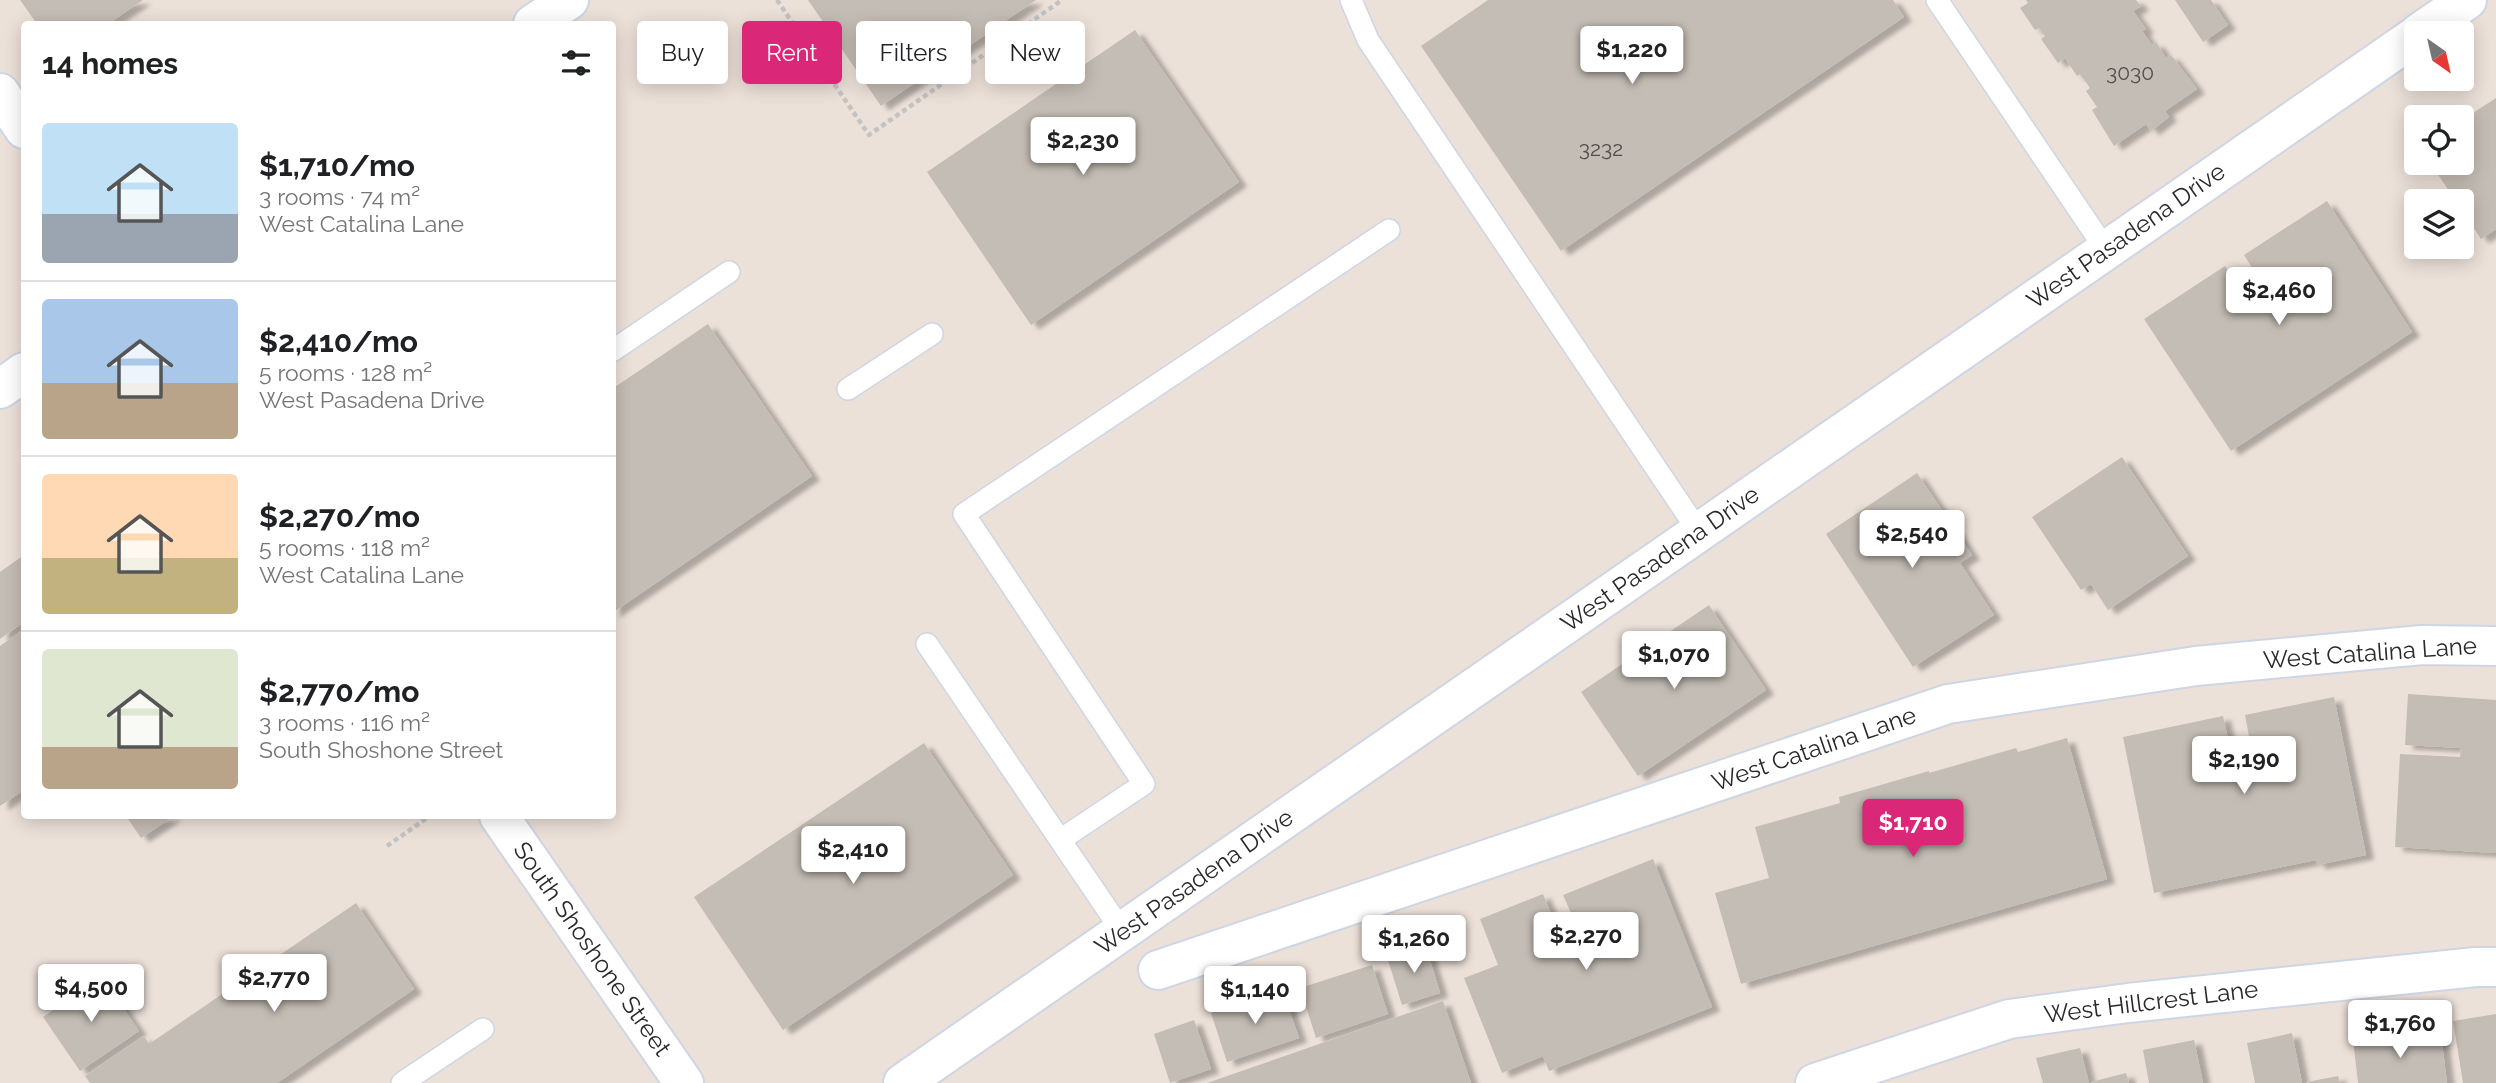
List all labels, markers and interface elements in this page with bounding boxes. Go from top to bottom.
chip: Buy [637,21,728,84]
chip: Rent [742,21,842,84]
chip: Filters [856,21,971,84]
chip: New [985,21,1085,84]
north arrow [2404,21,2474,91]
map controls [2404,21,2474,259]
pin: $1,220 [1575,27,1689,86]
text: $1,220 [1596,35,1668,62]
icon: filters [557,44,595,82]
text: 14 homes [42,46,178,81]
house number: 3030 [2106,60,2154,85]
button: locate [2404,105,2474,175]
pin: $2,230 [1026,118,1140,177]
text: $2,230 [1047,126,1119,153]
house number: 3232 [1579,136,1623,161]
text: $1,710/mo [259,148,415,183]
icon: home [98,151,182,235]
street label: West Pasadena Drive [2021,156,2230,315]
text: 3 rooms · 74 m² [259,183,420,210]
button: layers [2404,189,2474,259]
text: West Catalina Lane [259,210,464,237]
pin: $2,460 [2222,268,2336,327]
text: $2,460 [2242,276,2316,303]
text: $2,410/mo [259,324,418,359]
icon: home [98,327,182,411]
text: 5 rooms · 128 m² [259,359,432,386]
text: West Pasadena Drive [259,386,485,413]
street label: West Pasadena Drive [1555,479,1764,638]
text: $2,270/mo [259,499,420,534]
icon: home [98,502,182,586]
pin: $2,540 [1855,510,1969,570]
text: $2,540 [1876,519,1948,546]
text: 5 rooms · 118 m² [259,534,430,561]
text: West Catalina Lane [259,561,464,588]
street label: West Catalina Lane [2262,631,2478,674]
pin: $1,070 [1617,632,1731,691]
text: $1,070 [1638,640,1710,667]
text: $2,770/mo [259,674,419,709]
icon: home [98,677,182,761]
street label: West Catalina Lane [1708,700,1920,797]
text: 3 rooms · 116 m² [259,709,430,736]
text: South Shoshone Street [259,736,503,763]
pin: $2,190 [2187,736,2301,796]
text: $2,190 [2208,745,2280,772]
pin: $1,710 [1856,800,1970,859]
street label: West Pasadena Drive [1089,802,1298,961]
text: $1,710 [1878,808,1948,835]
pin: $2,410 [796,826,910,886]
text: $2,410 [817,835,889,862]
street label: South Shoshone Street [507,836,677,1061]
pin: $2,270 [1529,912,1643,972]
pin: $1,260 [1357,916,1471,975]
text: $2,270 [1550,921,1622,948]
text: $1,260 [1378,924,1450,951]
pin: $2,770 [217,954,331,1014]
text: $2,770 [238,963,310,990]
pin: $4,500 [34,964,148,1024]
pin: $1,140 [1198,967,1312,1026]
text: $4,500 [54,973,128,1000]
street label: West Hillcrest Lane [2042,974,2260,1029]
text: $1,140 [1220,975,1290,1002]
pin: $1,760 [2343,1000,2457,1060]
text: $1,760 [2364,1009,2436,1036]

